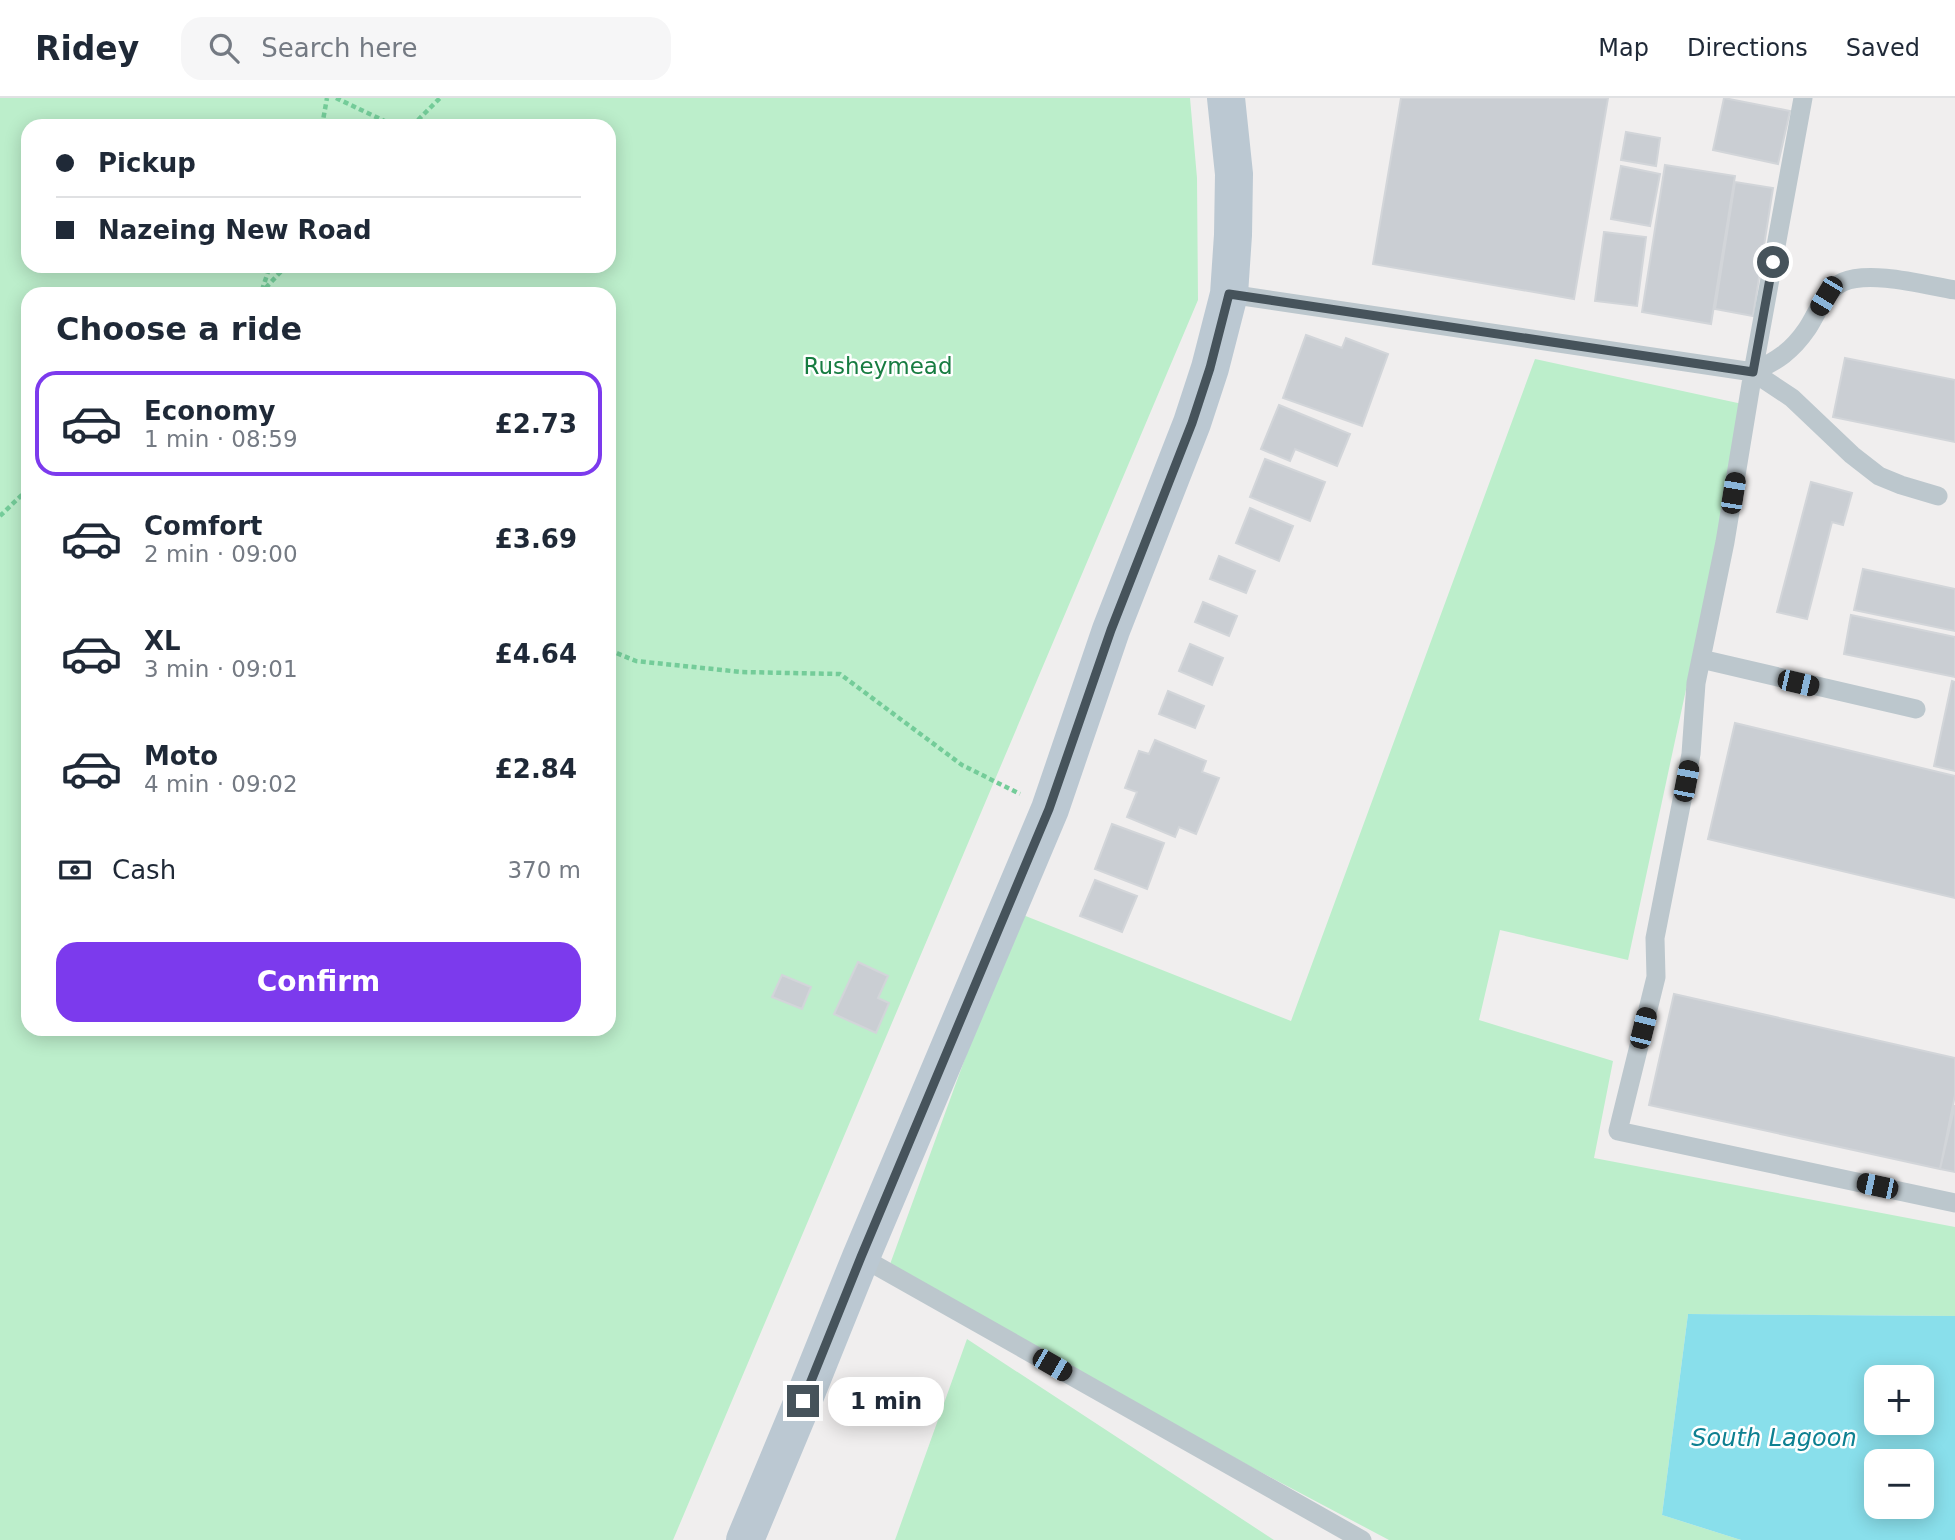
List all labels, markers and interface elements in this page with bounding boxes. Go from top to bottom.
search box [181,17,671,80]
text: Ridey [35,29,139,68]
icon: search [205,29,243,67]
text: Search here [261,33,417,63]
text: Map [1598,34,1649,62]
text: Directions [1687,34,1808,62]
text: Saved [1846,34,1920,62]
text: Pickup [98,148,196,178]
text: Nazeing New Road [98,215,372,245]
route start [1757,246,1789,278]
car [1807,273,1846,319]
text: Choose a ride [56,310,302,348]
park label: Rusheymead [803,353,953,379]
icon: car [60,392,123,455]
text: Economy [144,396,275,426]
text: £2.73 [495,409,577,439]
text: 1 min · 08:59 [144,426,298,452]
car [1720,471,1747,515]
icon: car [60,507,123,570]
text: Comfort [144,511,262,541]
text: £3.69 [495,524,577,554]
text: 2 min · 09:00 [144,541,298,567]
icon: car [60,622,123,685]
text: XL [144,626,181,656]
text: £4.64 [495,639,577,669]
text: 3 min · 09:01 [144,656,298,682]
car [1776,668,1821,698]
icon: car [60,737,123,800]
text: Moto [144,741,218,771]
text: £2.84 [495,754,577,784]
car [1672,758,1701,804]
text: 4 min · 09:02 [144,771,298,797]
icon: cash [56,851,94,889]
text: Cash [112,855,176,885]
text: 370 m [507,857,581,883]
button: Confirm [56,942,581,1022]
car [1628,1005,1659,1051]
car [1855,1171,1900,1201]
car [1029,1345,1076,1385]
map controls [1864,1365,1934,1519]
button: + [1864,1365,1934,1435]
callout: 1 min [828,1376,943,1426]
route end [787,1385,819,1417]
text: 1 min [850,1388,922,1414]
water label: South Lagoon [1691,1424,1857,1452]
button: − [1864,1449,1934,1519]

